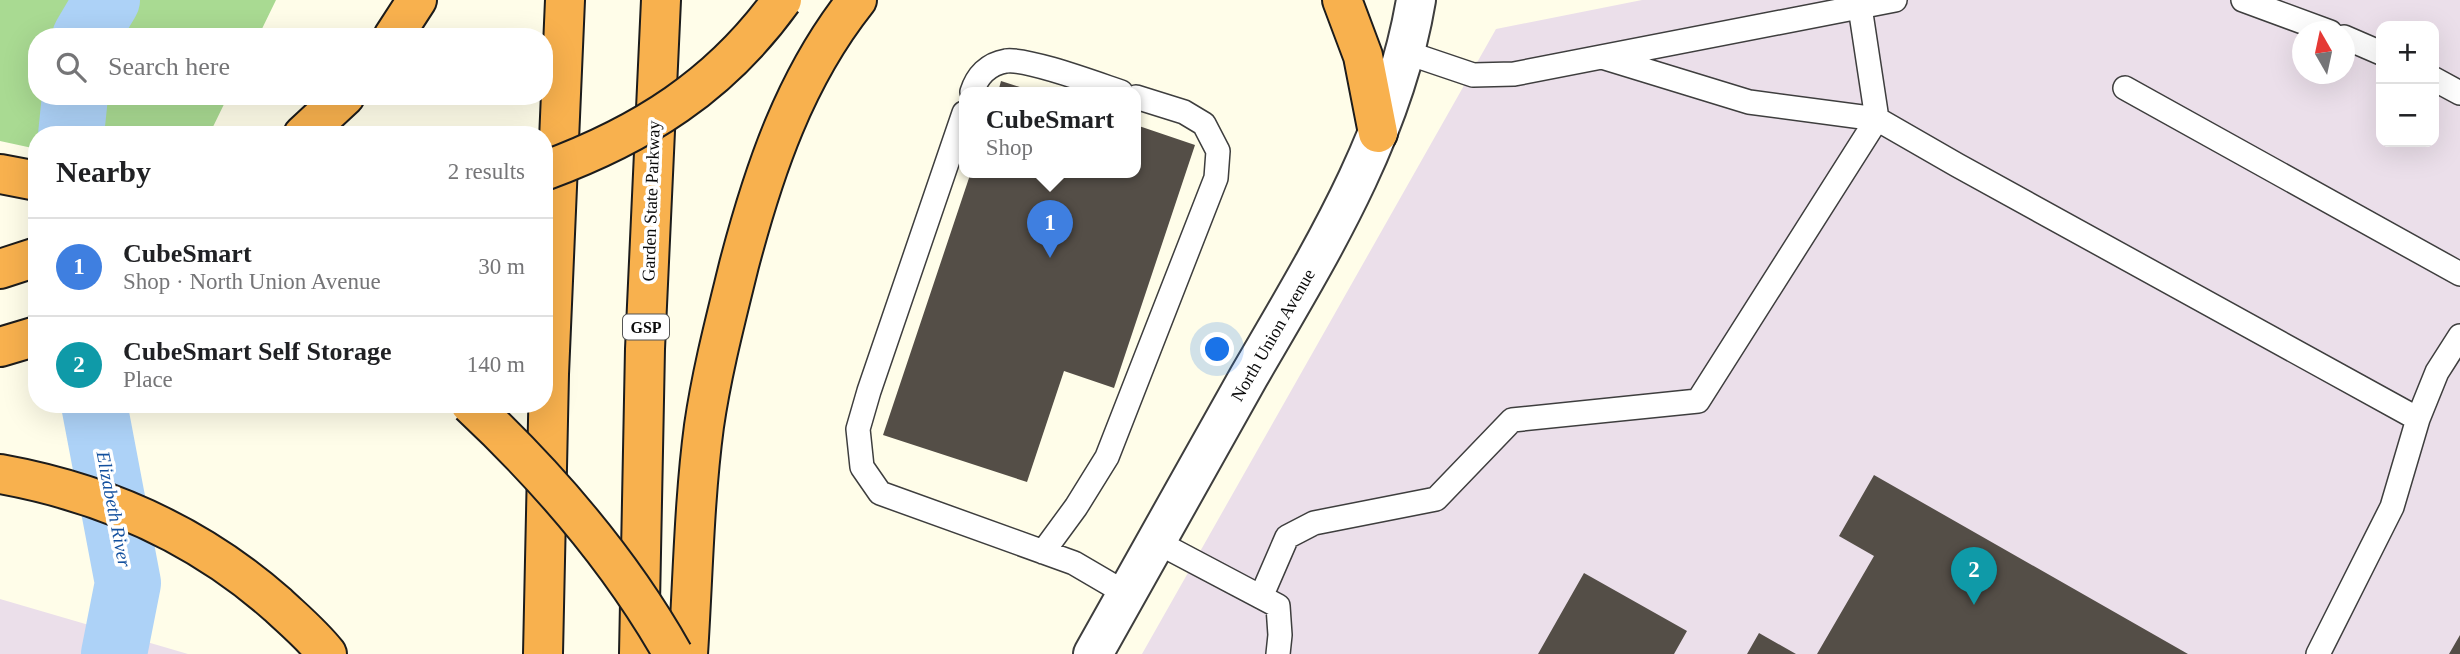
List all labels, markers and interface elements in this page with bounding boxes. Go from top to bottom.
north arrow [2292,21,2355,84]
map controls [2376,21,2439,147]
button: + [2376,21,2439,84]
search box [28,28,553,105]
icon: search [52,48,90,86]
text: Search here [108,52,230,81]
button: − [2376,84,2439,147]
popup [959,87,1141,178]
text: CubeSmart [986,105,1114,134]
street label: Garden State Parkway [638,120,664,282]
text: Shop [986,135,1033,160]
text: Nearby [56,155,151,188]
text: 2 results [448,159,525,184]
pin: 1 [1027,200,1073,258]
text: CubeSmart [123,239,252,268]
text: 1 [73,254,85,279]
text: 30 m [478,254,525,279]
street label: North Union Avenue [1227,265,1319,405]
text: Shop · North Union Avenue [123,269,381,294]
road number: GSP [623,314,669,340]
your location [1200,332,1234,366]
text: CubeSmart Self Storage [123,337,392,366]
text: 2 [73,352,85,377]
text: 140 m [467,352,525,377]
text: Place [123,367,173,392]
water label: Elizabeth River [92,448,136,569]
pin: 2 [1951,547,1997,605]

